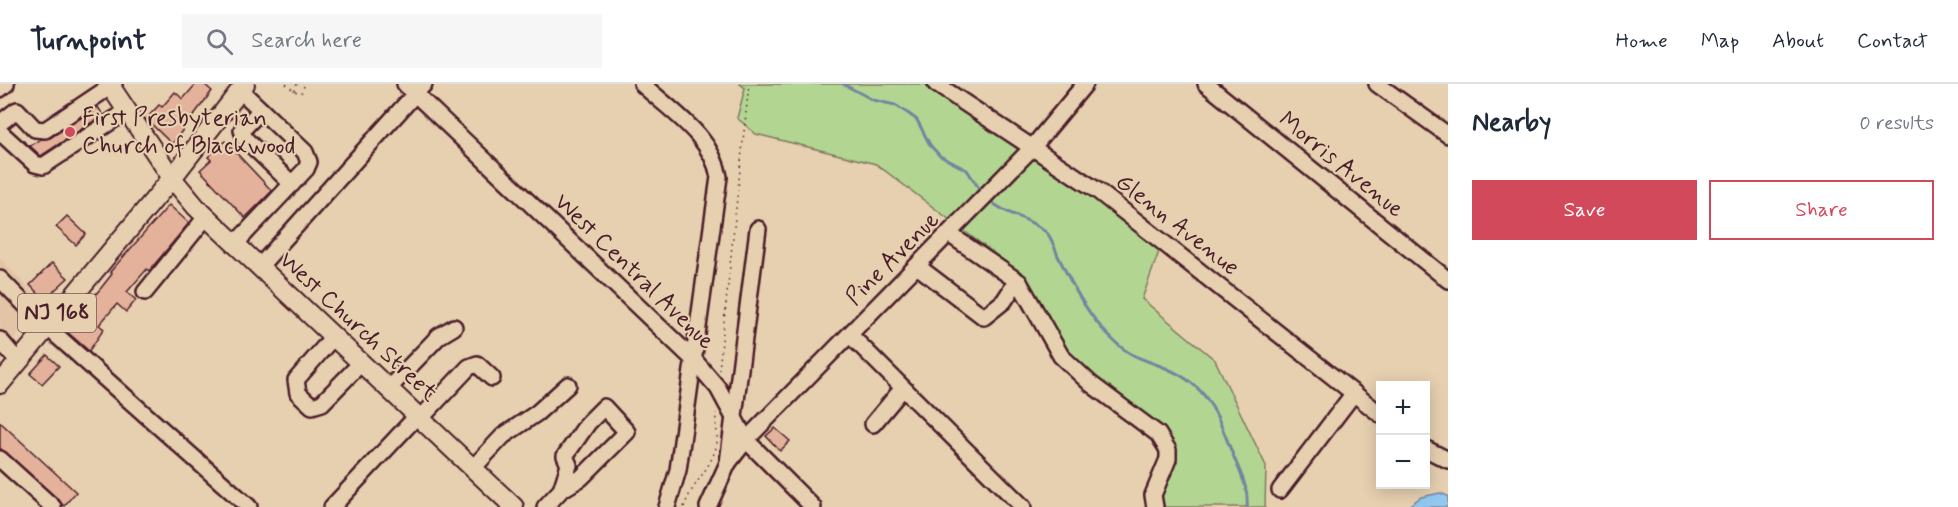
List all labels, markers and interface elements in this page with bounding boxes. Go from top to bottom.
search box [182,14,602,68]
text: Turnpoint [30,23,146,60]
icon: search [203,25,236,58]
text: Search here [251,27,362,55]
text: Home [1616,27,1668,55]
text: Map [1701,27,1739,55]
text: About [1772,27,1824,55]
text: Contact [1857,27,1928,55]
place label: First Presbyterian Church of Blackwood [82,103,296,162]
street label: Morris Avenue [1272,105,1410,225]
text: Nearby [1472,106,1551,140]
text: 0 results [1860,110,1934,137]
marker: First Presbyterian Church of Blackwood [63,125,77,139]
street label: Glenn Avenue [1109,167,1245,283]
button: Save [1472,180,1697,240]
button: Share [1709,180,1934,240]
street label: West Central Avenue [547,187,721,357]
street label: Pine Avenue [839,205,947,313]
street label: West Church Street [272,245,444,409]
road number: NJ 168 [18,294,96,332]
map controls [1376,381,1430,489]
button: + [1376,381,1430,435]
button: − [1376,435,1430,489]

